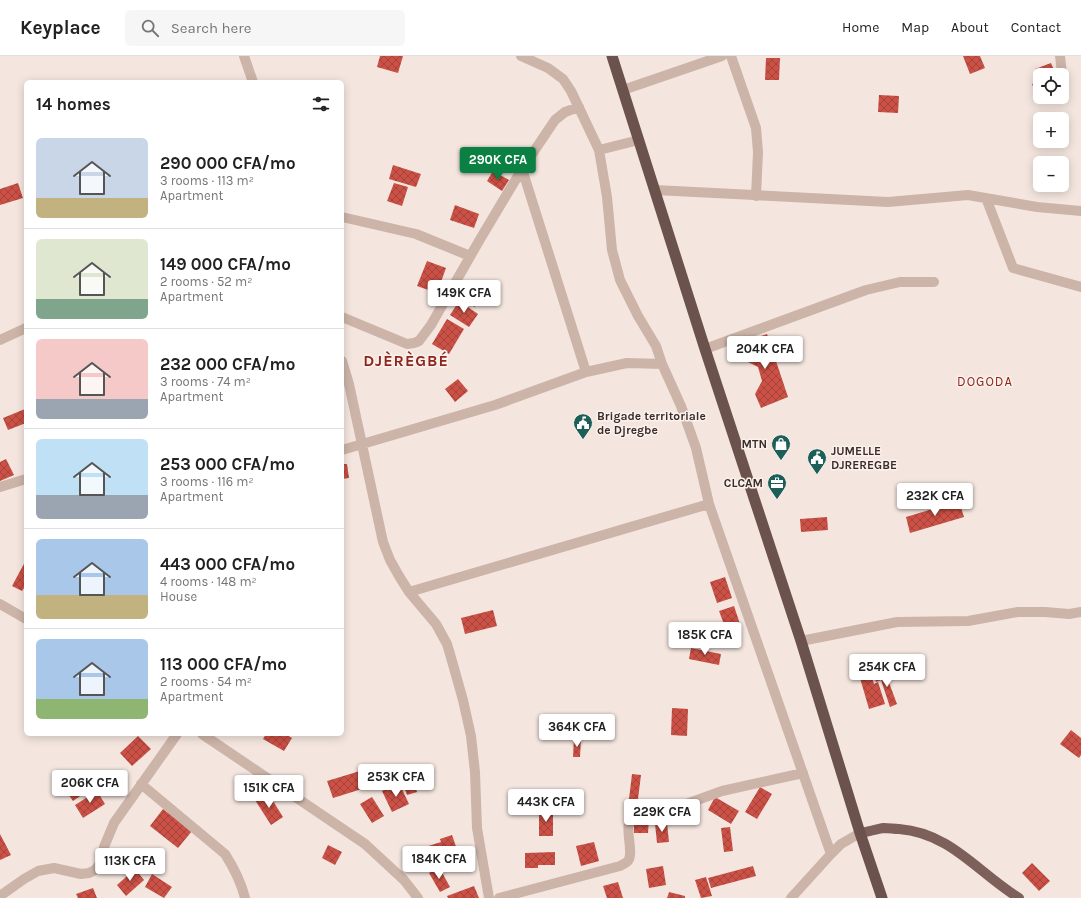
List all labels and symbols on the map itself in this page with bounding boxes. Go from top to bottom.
pin: 290K CFA [457,147,539,181]
pin: 149K CFA [423,280,505,314]
pin: 204K CFA [724,336,806,370]
district label: DJÈRÈGBÉ [363,351,449,370]
district label: DOGODA [957,374,1013,389]
place label: Brigade territoriale de Djregbe [597,409,706,437]
public building icon: Brigade territoriale de Djregbe [572,412,594,440]
shop icon: MTN [770,433,792,461]
place label: MTN [742,437,767,451]
place label: JUMELLE DJREREGBE [831,444,897,472]
public building icon: JUMELLE DJREREGBE [806,447,828,475]
office icon: CLCAM [766,472,788,500]
place label: CLCAM [724,476,763,490]
pin: 232K CFA [894,483,976,517]
pin: 185K CFA [664,622,746,656]
pin: 254K CFA [846,654,928,688]
pin: 364K CFA [536,714,618,748]
pin: 253K CFA [355,764,437,798]
pin: 206K CFA [49,770,131,804]
pin: 151K CFA [228,775,310,809]
pin: 443K CFA [505,789,587,823]
pin: 229K CFA [621,799,703,833]
pin: 184K CFA [398,846,480,880]
pin: 113K CFA [89,848,171,882]

